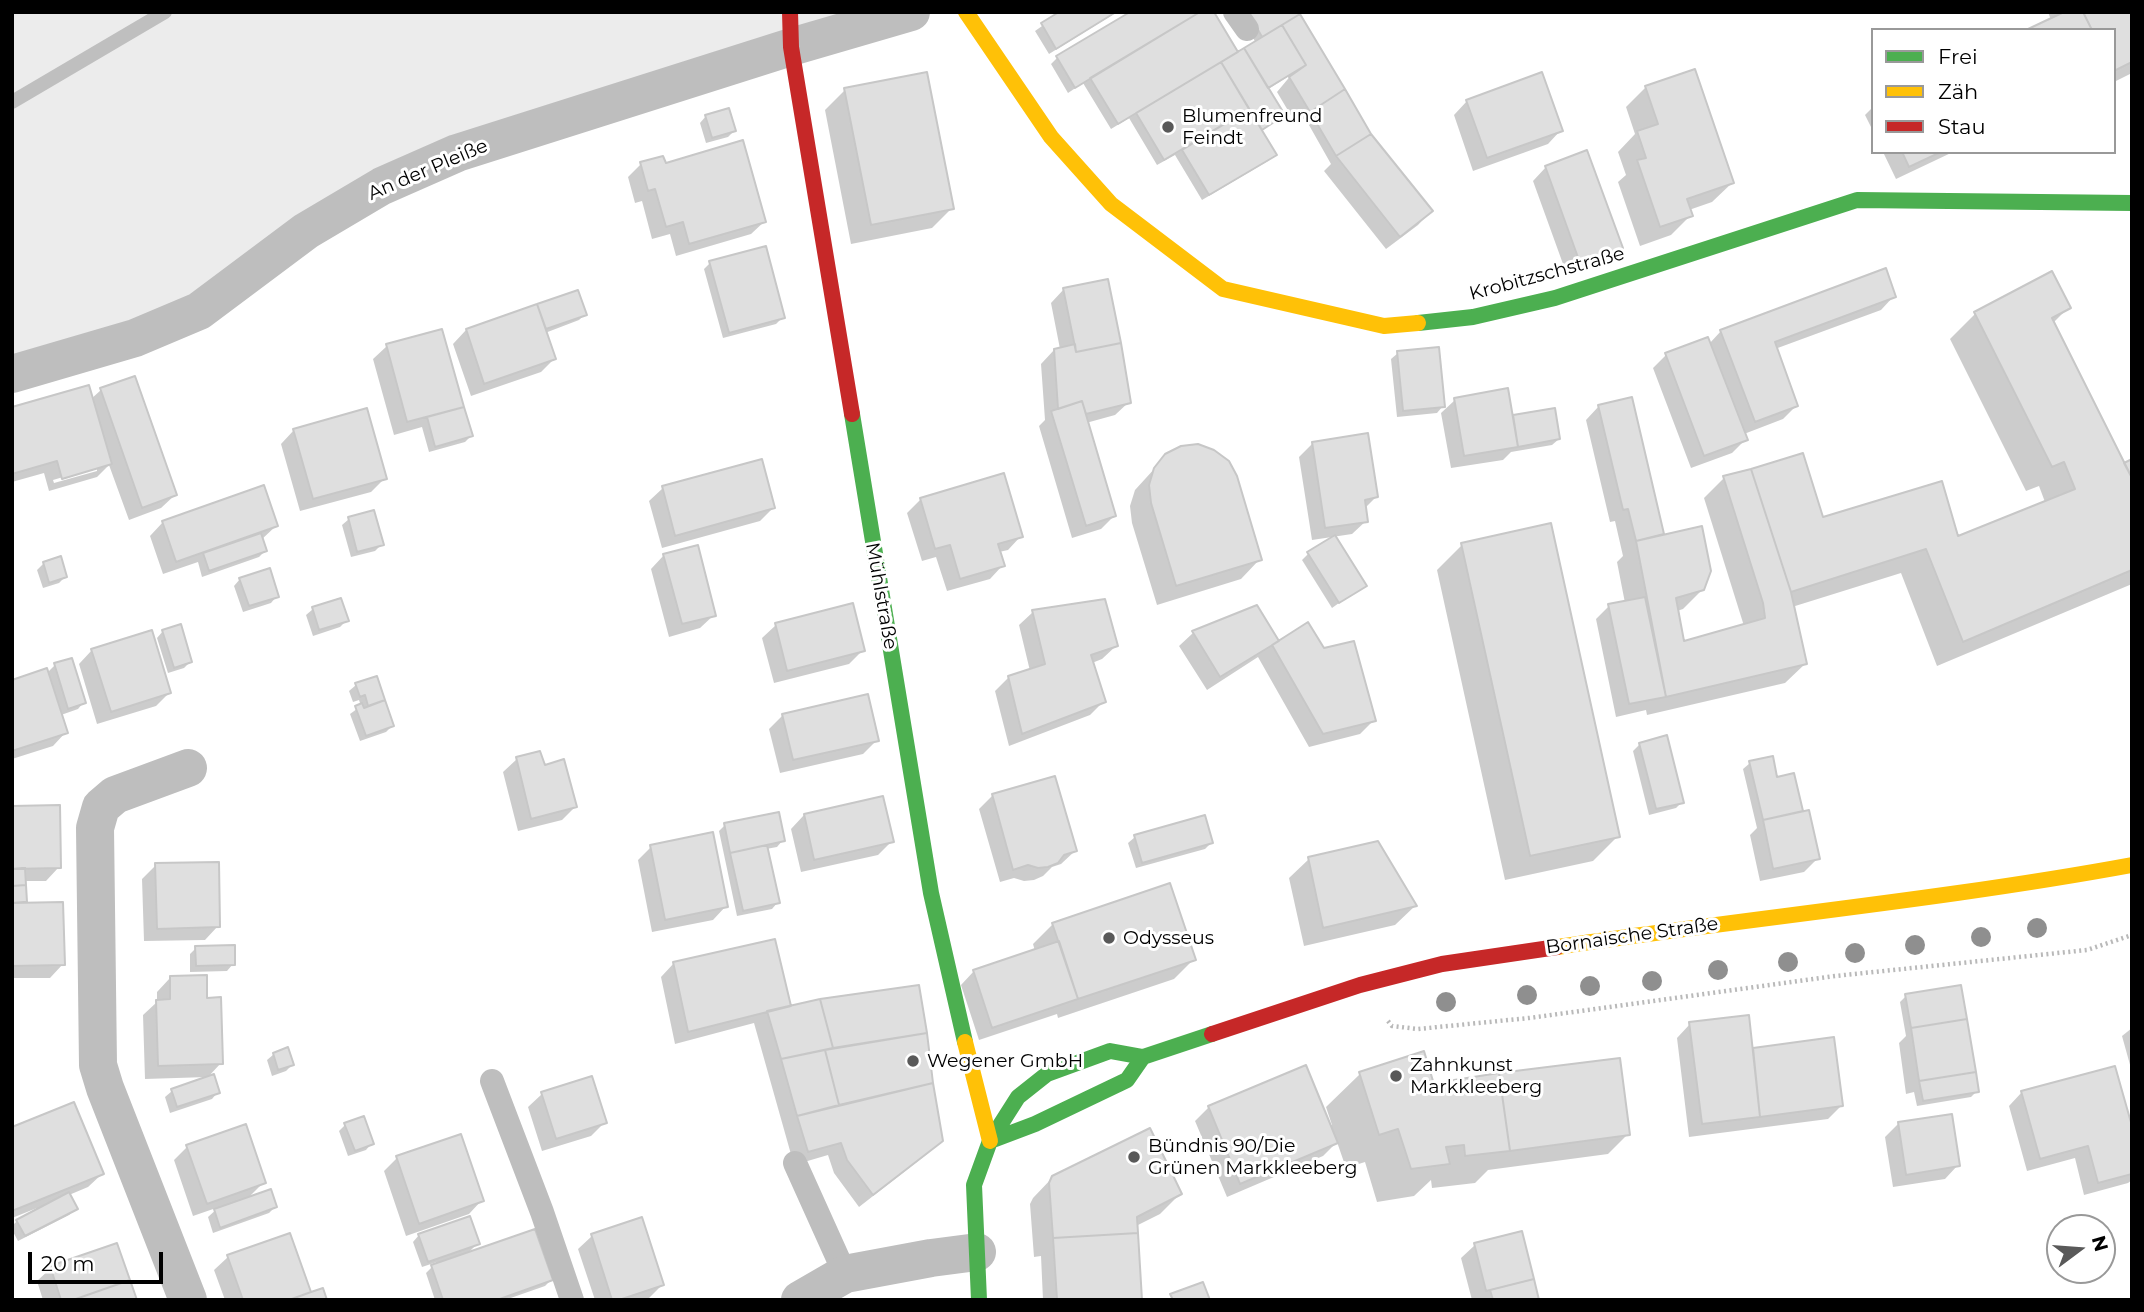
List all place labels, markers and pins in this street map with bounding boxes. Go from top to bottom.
place label: Blumenfreund Feindt [1182,105,1322,149]
marker: Blumenfreund Feindt [1160,119,1176,135]
place label: Odysseus [1123,927,1214,949]
marker: Odysseus [1101,930,1117,946]
place label: Wegener GmbH [927,1050,1083,1072]
marker: Wegener GmbH [905,1053,921,1069]
place label: Zahnkunst Markkleeberg [1410,1054,1542,1098]
marker: Zahnkunst Markkleeberg [1388,1068,1404,1084]
place label: Bündnis 90/Die Grünen Markkleeberg [1148,1135,1358,1179]
marker: Bündnis 90/Die Grünen Markkleeberg [1126,1149,1142,1165]

